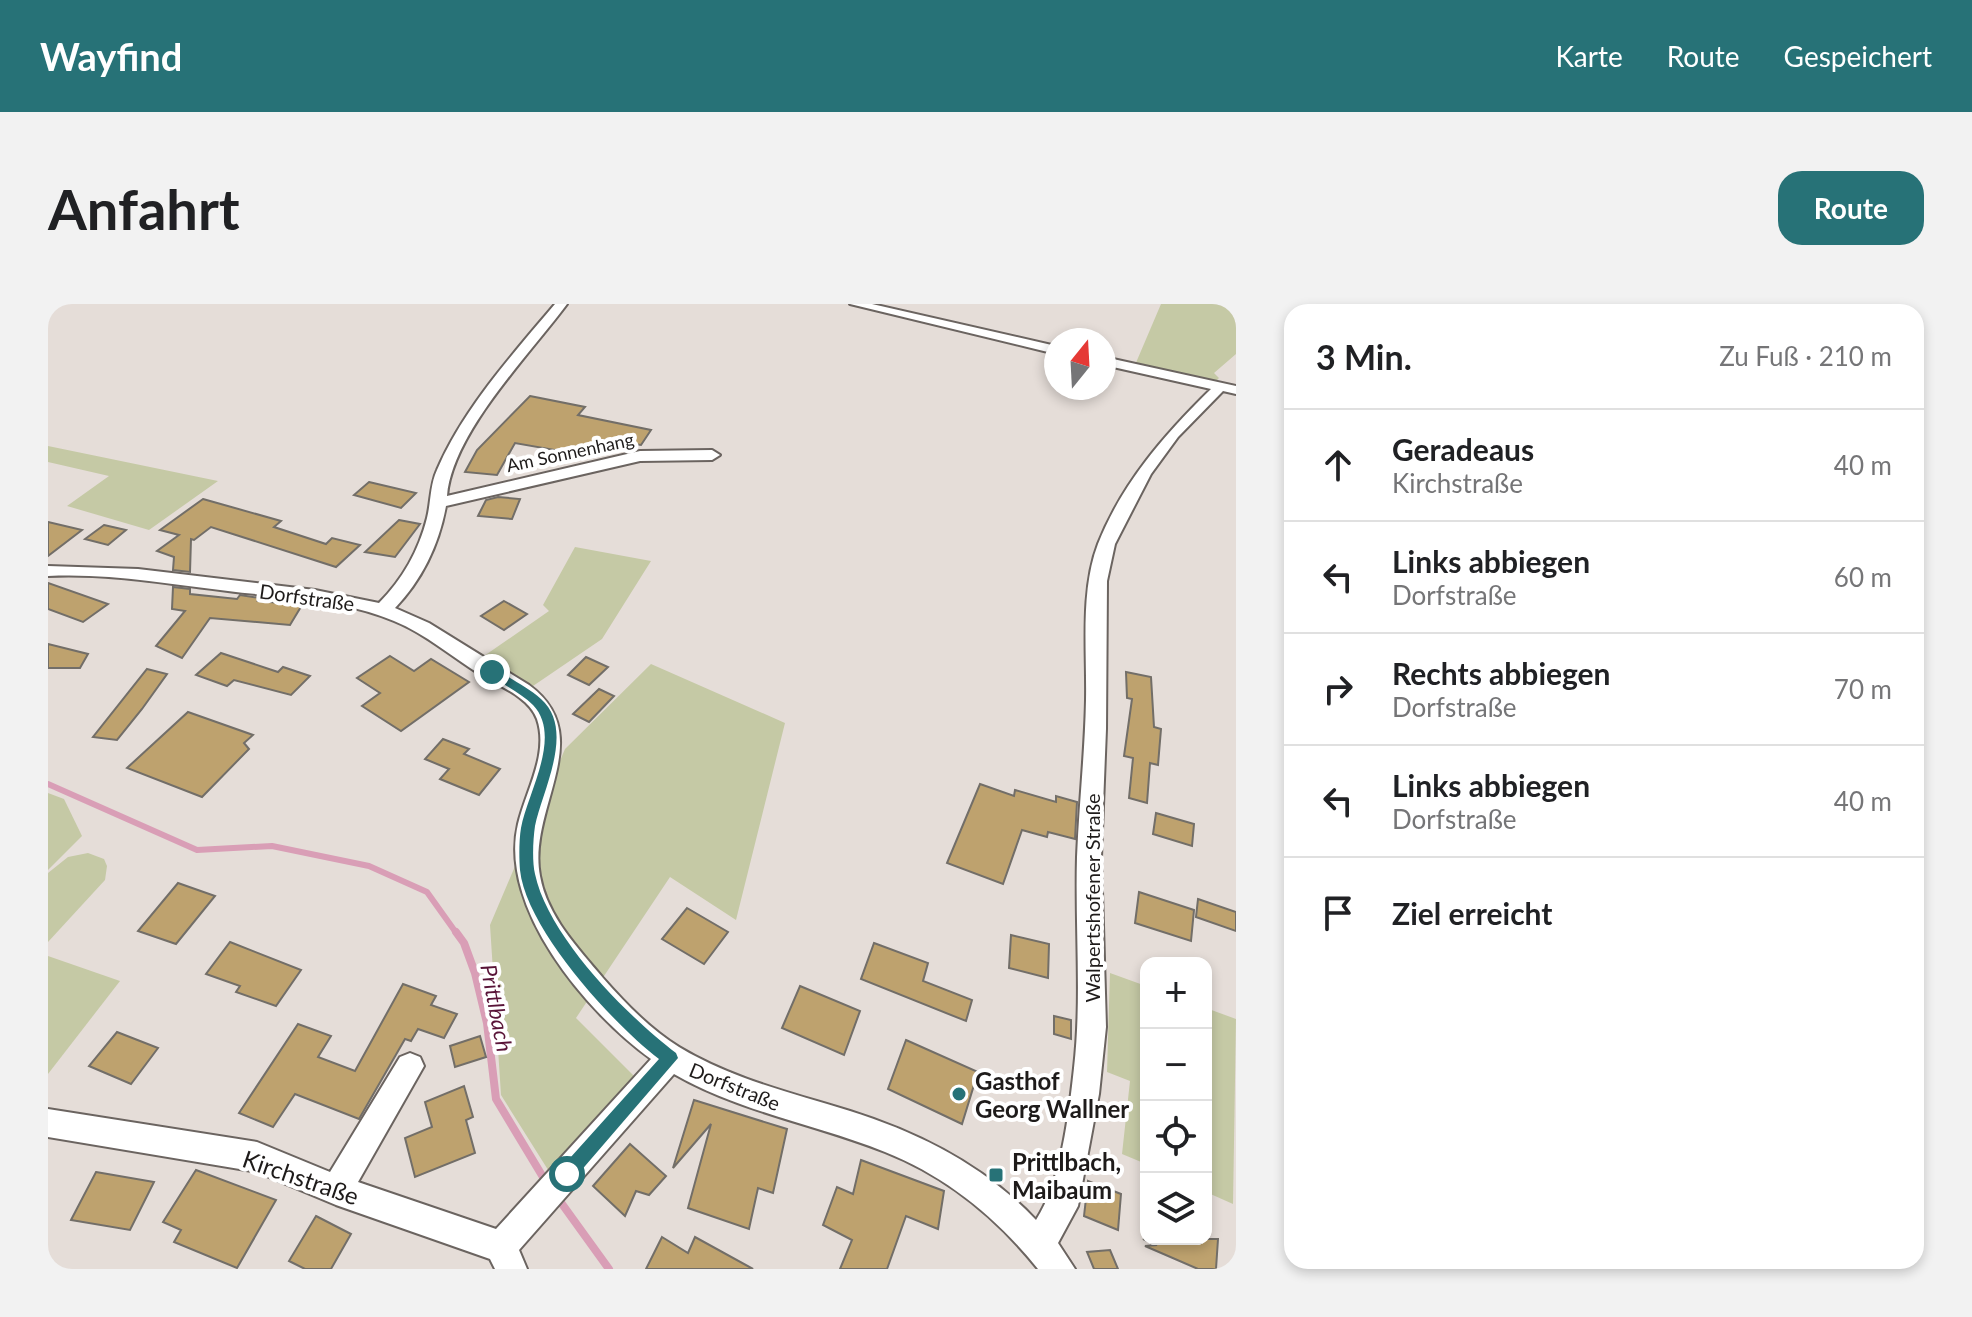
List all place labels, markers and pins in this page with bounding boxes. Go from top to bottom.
place label: Gasthof Georg Wallner [975,1066,1129,1123]
marker: Gasthof Georg Wallner [950,1085,968,1103]
place label: Prittlbach, Maibaum [1012,1147,1121,1204]
marker: Prittlbach, Maibaum [987,1166,1005,1184]

